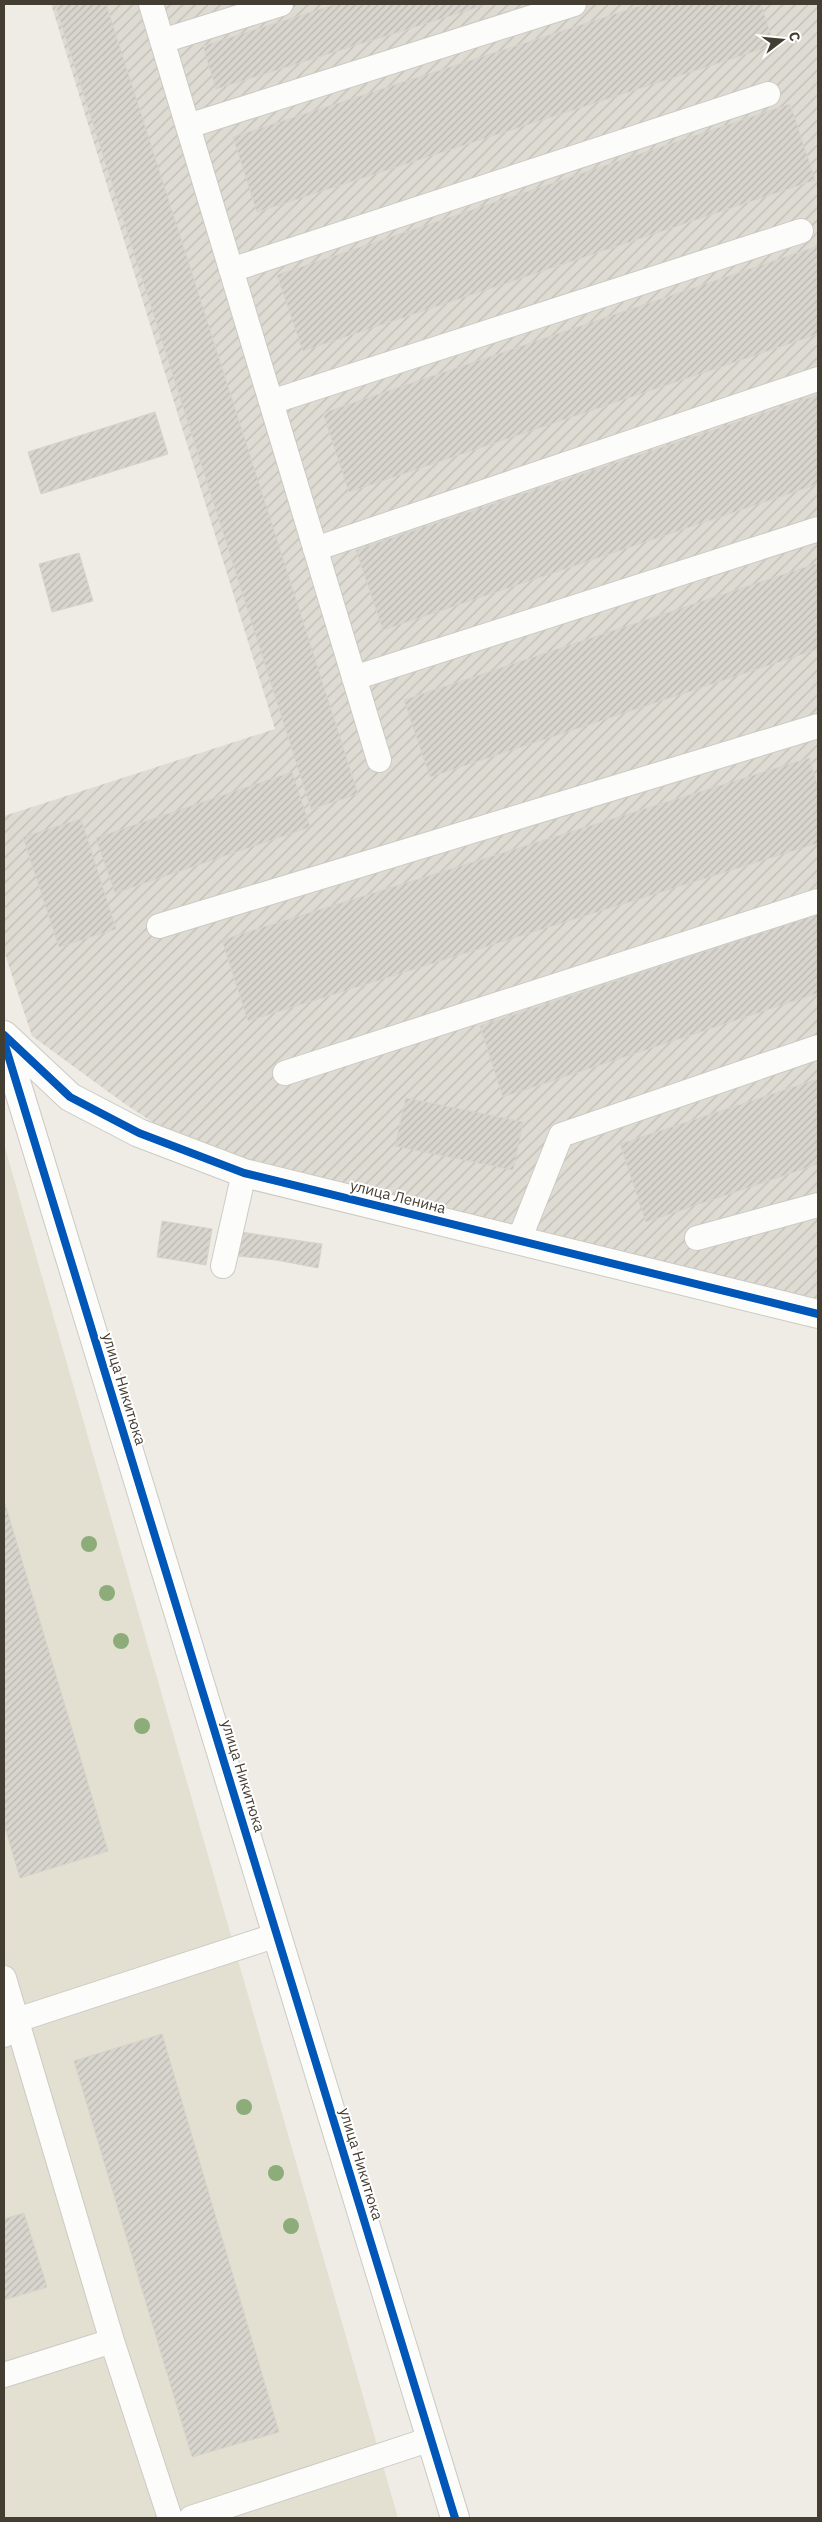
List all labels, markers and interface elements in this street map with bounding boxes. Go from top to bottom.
north arrow [757,15,807,65]
text: С [785,30,804,43]
street label: улица Ленина [348,1175,448,1218]
street label: улица Никитюка [98,1330,151,1447]
street label: улица Никитюка [217,1717,270,1834]
street label: улица Никитюка [335,2105,388,2222]

